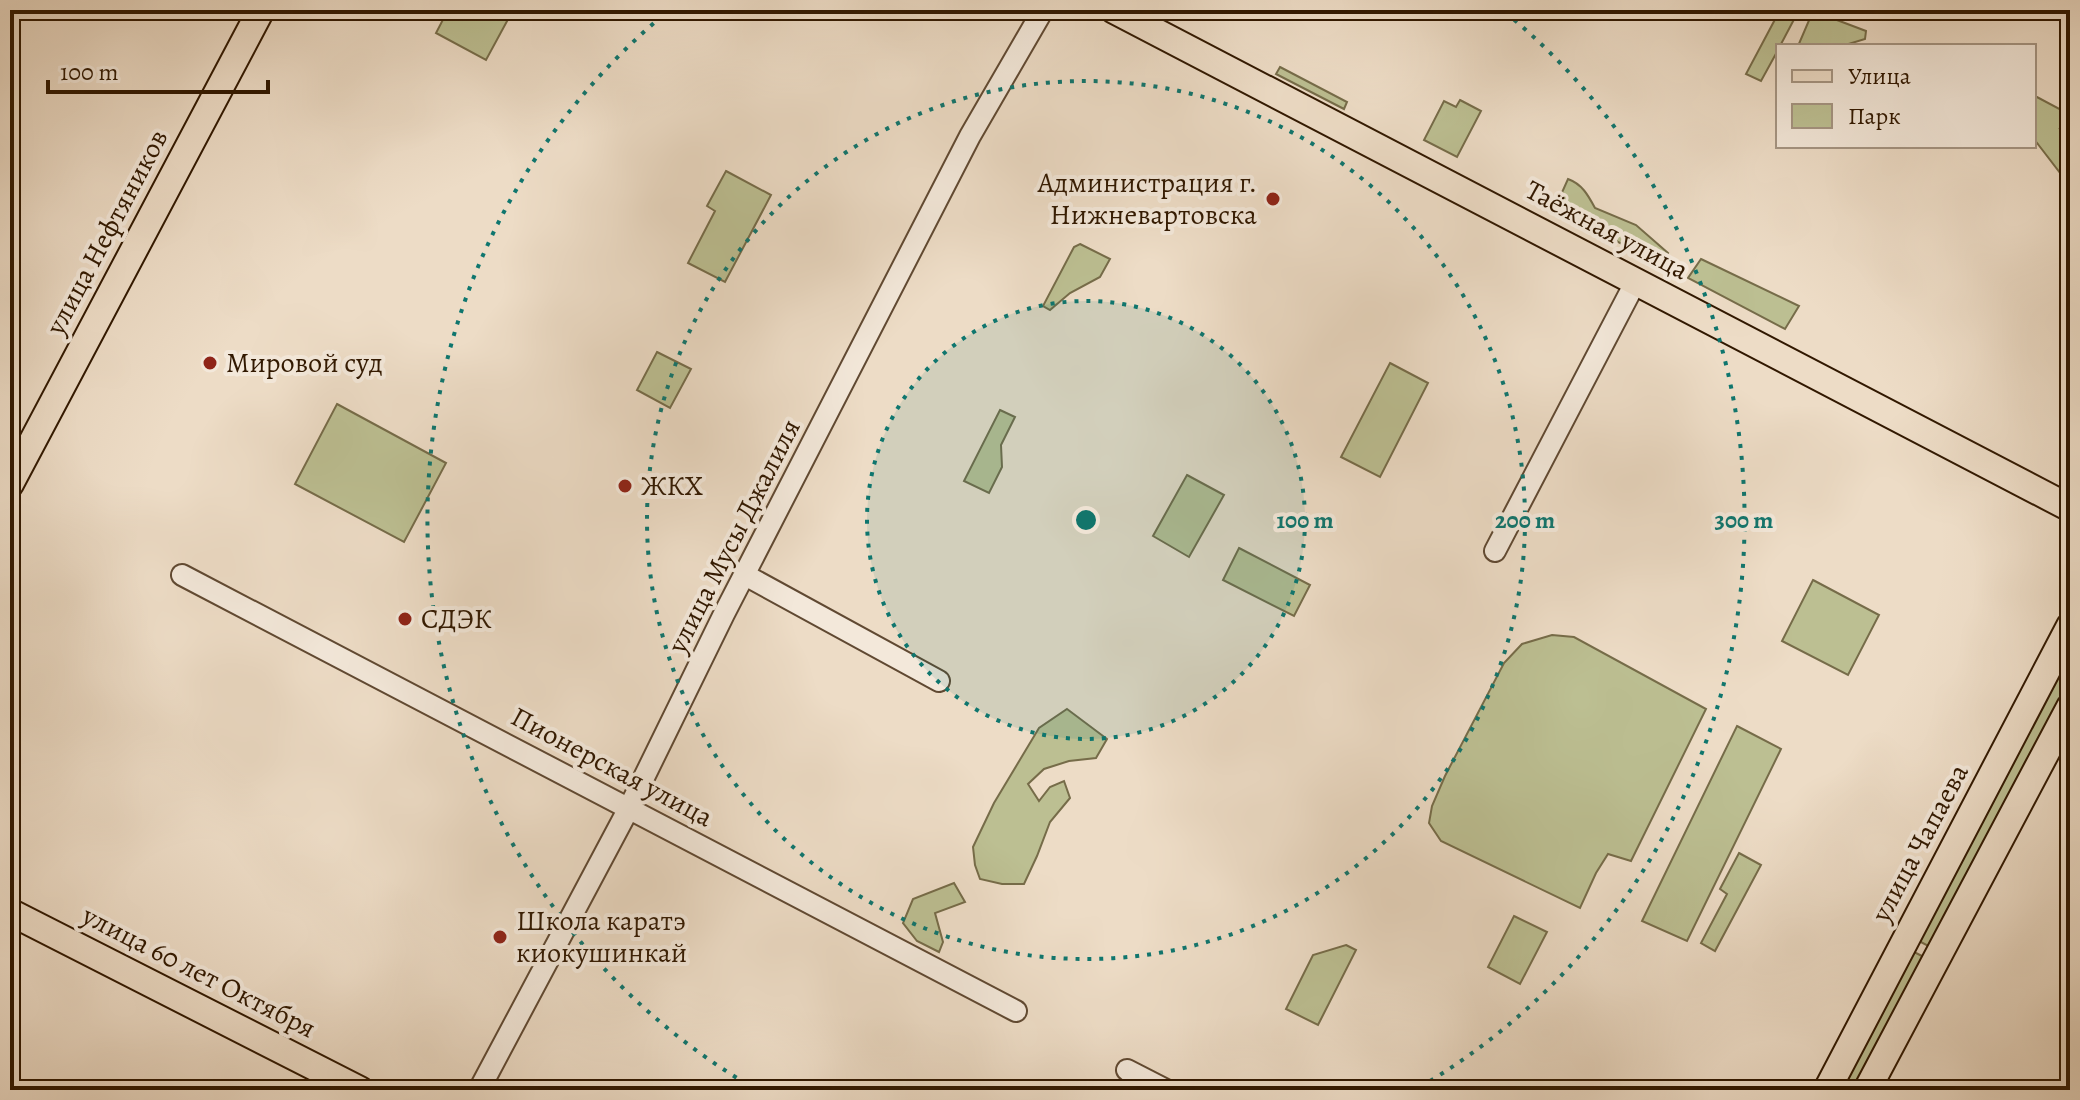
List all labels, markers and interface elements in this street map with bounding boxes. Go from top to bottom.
scale bar [48,44,268,94]
legend [1776,44,2036,148]
text: 100 m [60,56,119,88]
text: Улица [1848,60,1911,92]
text: Парк [1848,100,1901,132]
street label: улица Нефтяников [36,123,177,342]
place label: Администрация г. Нижневартовска [1037,164,1257,234]
street label: Таёжная улица [1519,171,1695,289]
marker: Администрация г. Нижневартовска [1264,190,1282,208]
place label: Мировой суд [226,344,383,382]
marker: Мировой суд [201,354,219,372]
street label: улица Мусы Джалиля [658,413,809,660]
place label: ЖКХ [641,467,703,505]
marker: ЖКХ [616,477,634,495]
text: 100 m [1276,504,1334,536]
text: 200 m [1495,504,1555,536]
text: 300 m [1715,504,1773,536]
centre of rings [1072,506,1100,534]
place label: СДЭК [421,600,492,638]
marker: СДЭК [396,610,414,628]
street label: Пионерская улица [504,698,720,836]
street label: улица Чапаева [1862,757,1978,930]
street label: улица 60 лет Октября [75,896,322,1047]
place label: Школа каратэ киокушинкай [516,902,687,972]
marker: Школа каратэ киокушинкай [491,928,509,946]

